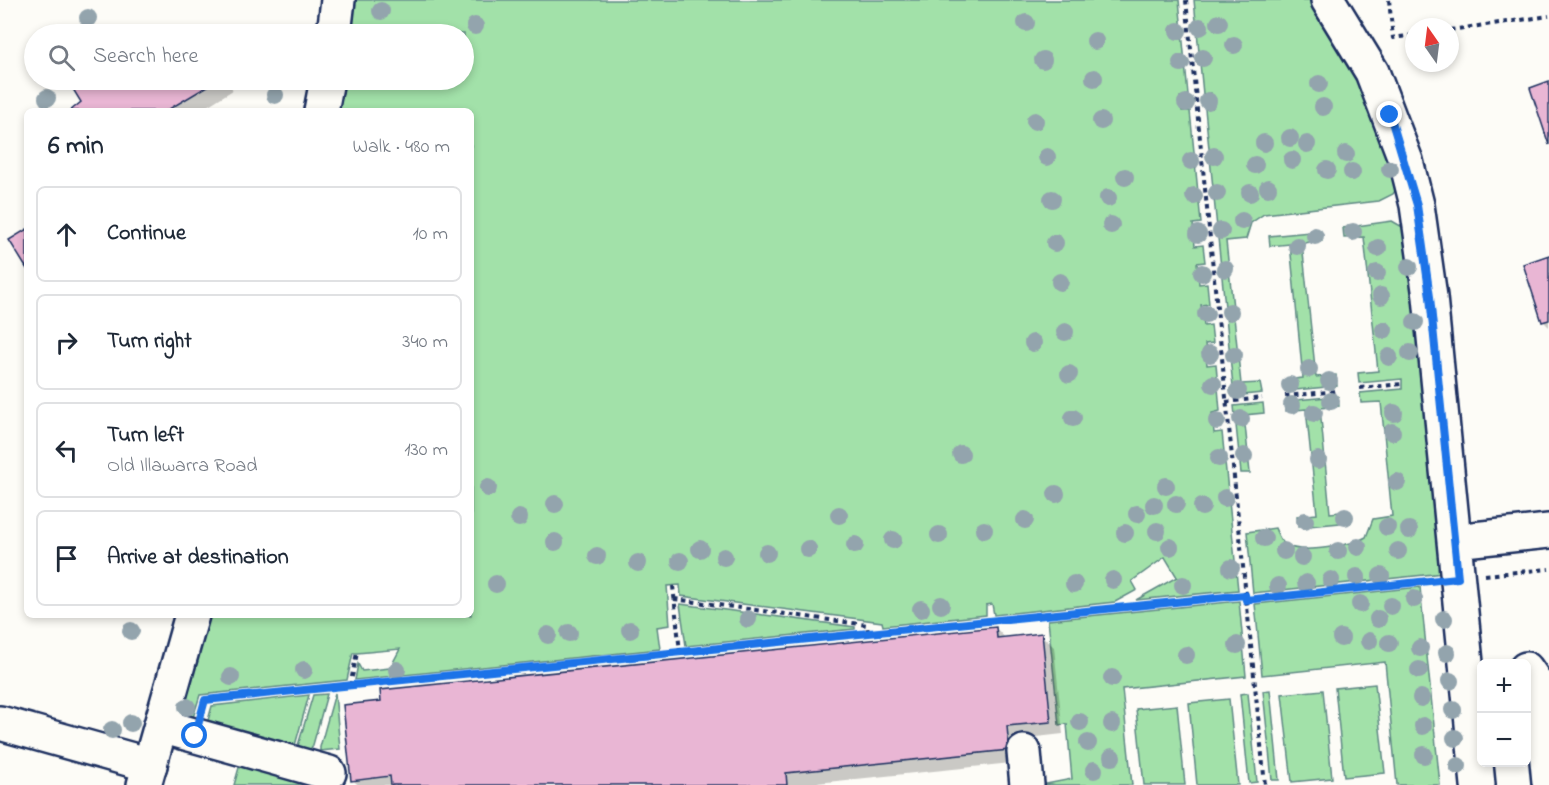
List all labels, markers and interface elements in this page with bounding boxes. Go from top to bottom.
north arrow [1405,18,1459,72]
search box [24,24,474,90]
icon: search [45,41,78,74]
text: Search here [93,41,198,73]
route end [1376,101,1402,127]
text: 6 min [48,128,104,166]
text: Walk · 480 m [352,133,450,162]
icon: ahead [50,218,83,251]
text: Continue [107,218,186,250]
text: 10 m [412,220,448,249]
icon: right [50,326,83,359]
text: Turn right [107,326,192,358]
text: 340 m [402,328,448,357]
text: Turn left [107,420,184,452]
icon: left [50,434,83,467]
text: 130 m [404,436,448,465]
text: Old Illawarra Road [107,452,258,481]
icon: arrive [50,542,83,575]
text: Arrive at destination [107,542,289,574]
map controls [1477,659,1531,767]
button: + [1477,659,1531,713]
button: − [1477,713,1531,767]
route start [181,722,207,748]

